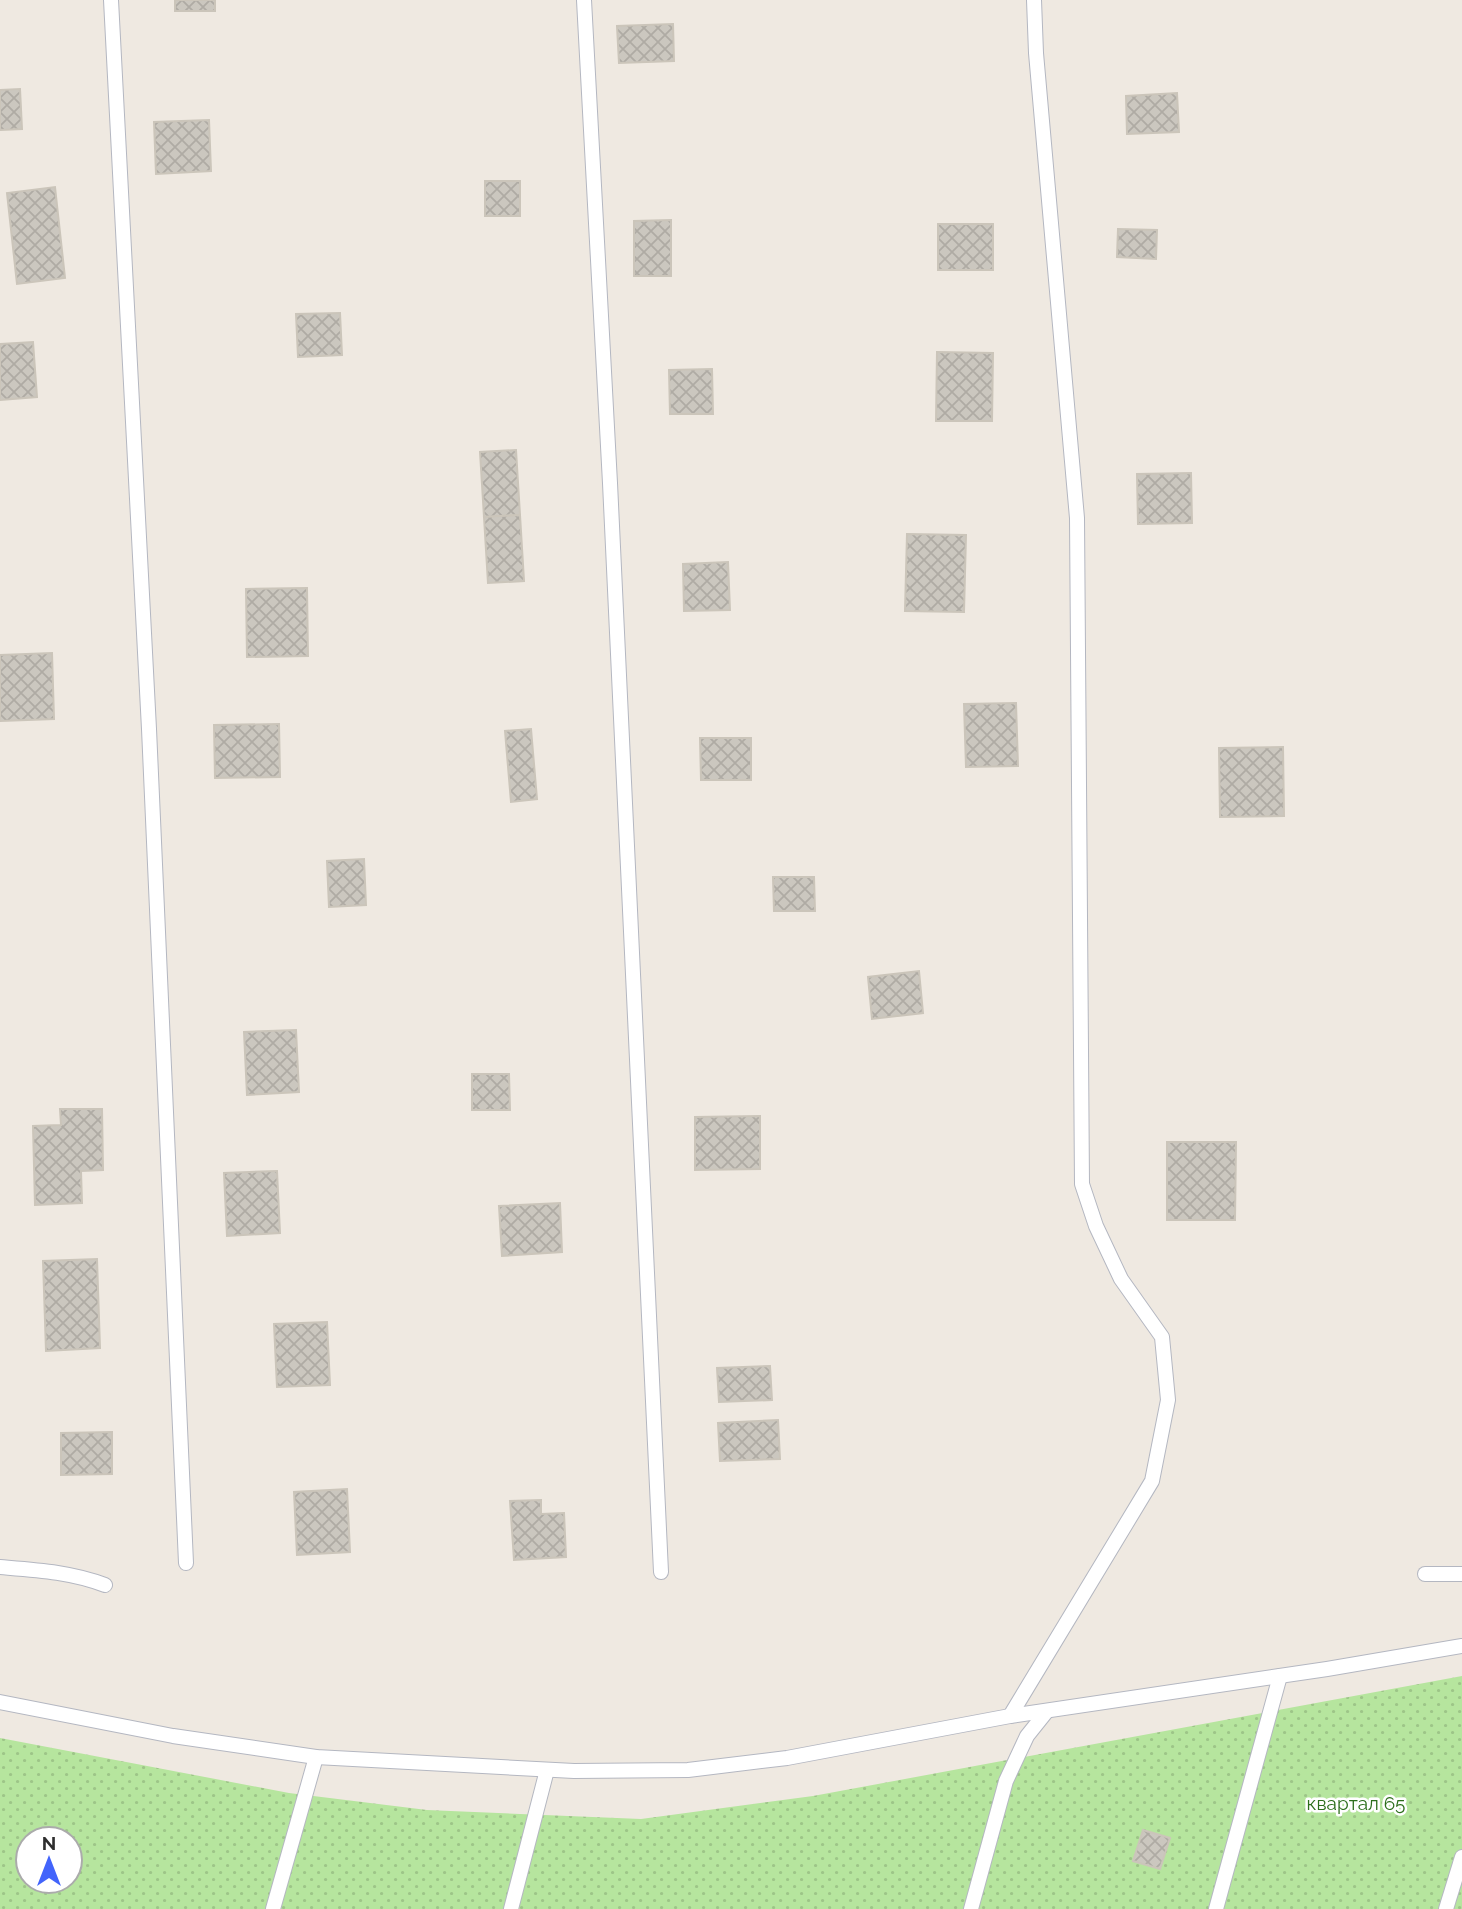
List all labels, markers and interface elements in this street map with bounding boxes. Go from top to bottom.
park label: квартал 65 [1307,1792,1405,1814]
north arrow [14,1825,84,1895]
text: N [42,1832,56,1854]

